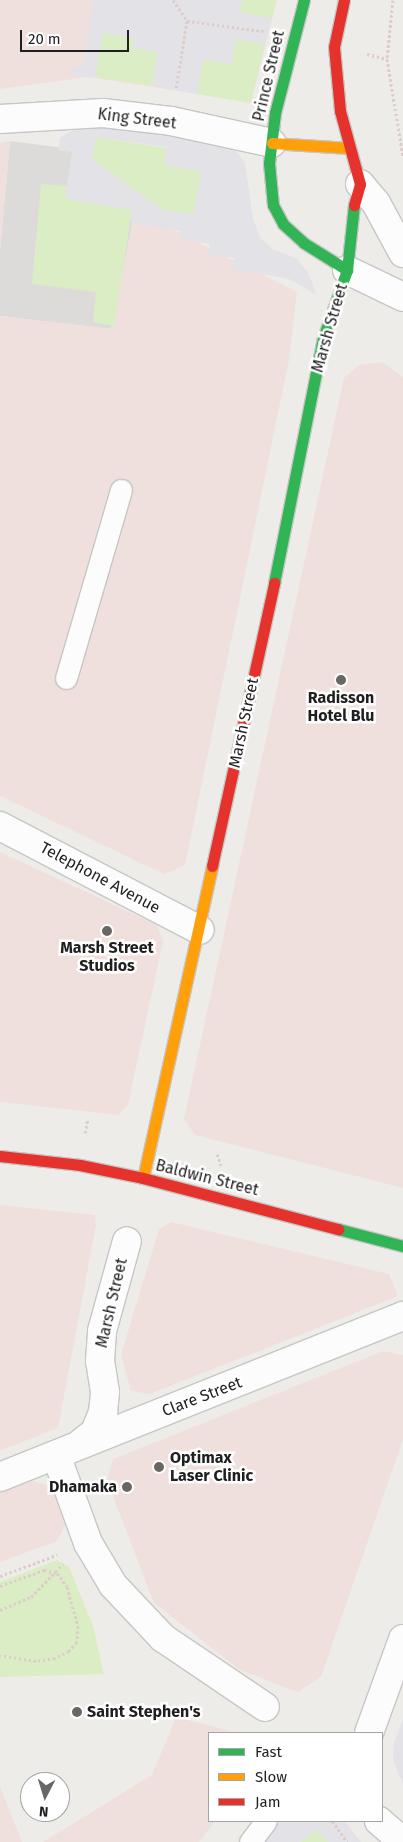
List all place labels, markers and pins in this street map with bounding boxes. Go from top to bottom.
marker: Radisson Hotel Blu [335,674,347,686]
place label: Radisson Hotel Blu [307,688,375,726]
marker: Marsh Street Studios [101,925,113,937]
place label: Marsh Street Studios [60,938,154,976]
place label: Optimax Laser Clinic [170,1448,253,1486]
marker: Optimax Laser Clinic [152,1460,166,1474]
place label: Dhamaka [49,1477,117,1497]
marker: Dhamaka [121,1481,133,1493]
place label: Saint Stephen's [87,1702,201,1722]
marker: Saint Stephen's [71,1706,83,1718]

